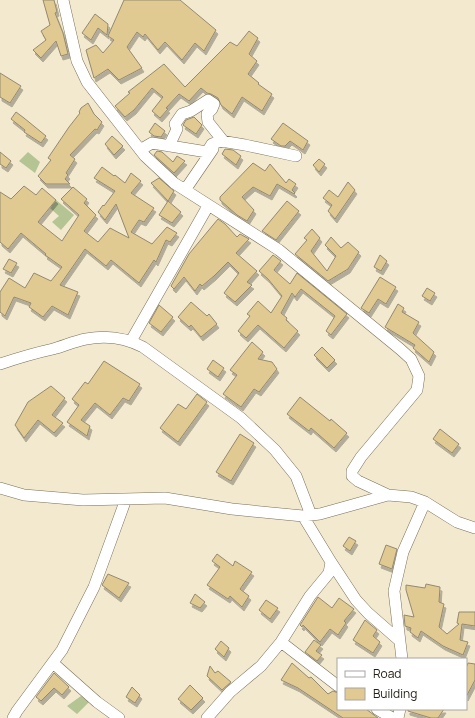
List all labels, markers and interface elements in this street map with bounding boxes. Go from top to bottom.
legend [337,658,467,710]
text: Road [373,665,401,682]
text: Building [373,685,417,702]

